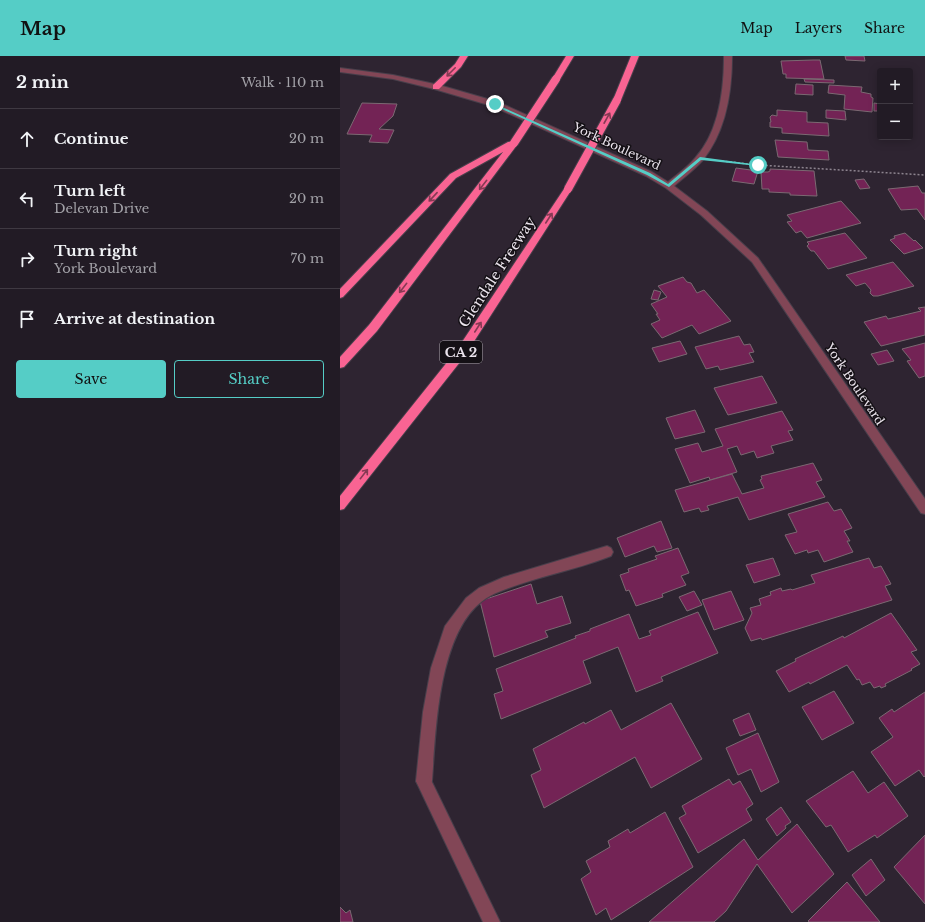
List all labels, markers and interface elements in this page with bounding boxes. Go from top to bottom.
text: Map [20,17,66,40]
text: Map [740,19,773,37]
text: Layers [795,19,842,37]
text: Share [864,19,905,37]
one-way arrow [446,67,456,77]
map controls [877,68,913,140]
button: + [877,68,913,104]
text: 2 min [16,72,69,93]
text: Walk · 110 m [241,74,324,91]
route end [486,95,504,113]
button: − [877,104,913,140]
one-way arrow [604,112,612,124]
street label: York Boulevard [570,119,663,173]
icon: ahead [16,128,38,150]
text: Continue [54,129,129,148]
text: 20 m [289,130,324,147]
route start [749,156,767,174]
one-way arrow [478,179,487,190]
text: Turn left [54,181,125,200]
icon: left [16,188,38,210]
text: 20 m [289,190,324,207]
one-way arrow [429,192,438,202]
text: Delevan Drive [54,200,149,217]
street label: Glendale Freeway [455,213,539,331]
one-way arrow [545,213,553,224]
text: Turn right [54,241,137,260]
icon: right [16,248,38,270]
text: 70 m [291,250,324,267]
text: York Boulevard [54,260,157,277]
one-way arrow [399,282,408,293]
icon: arrive [16,308,38,330]
text: Arrive at destination [54,309,215,328]
one-way arrow [474,321,482,333]
street label: York Boulevard [822,340,888,428]
road number: CA 2 [440,341,482,363]
button: Save [16,360,166,398]
button: Share [174,360,324,398]
one-way arrow [360,469,369,480]

